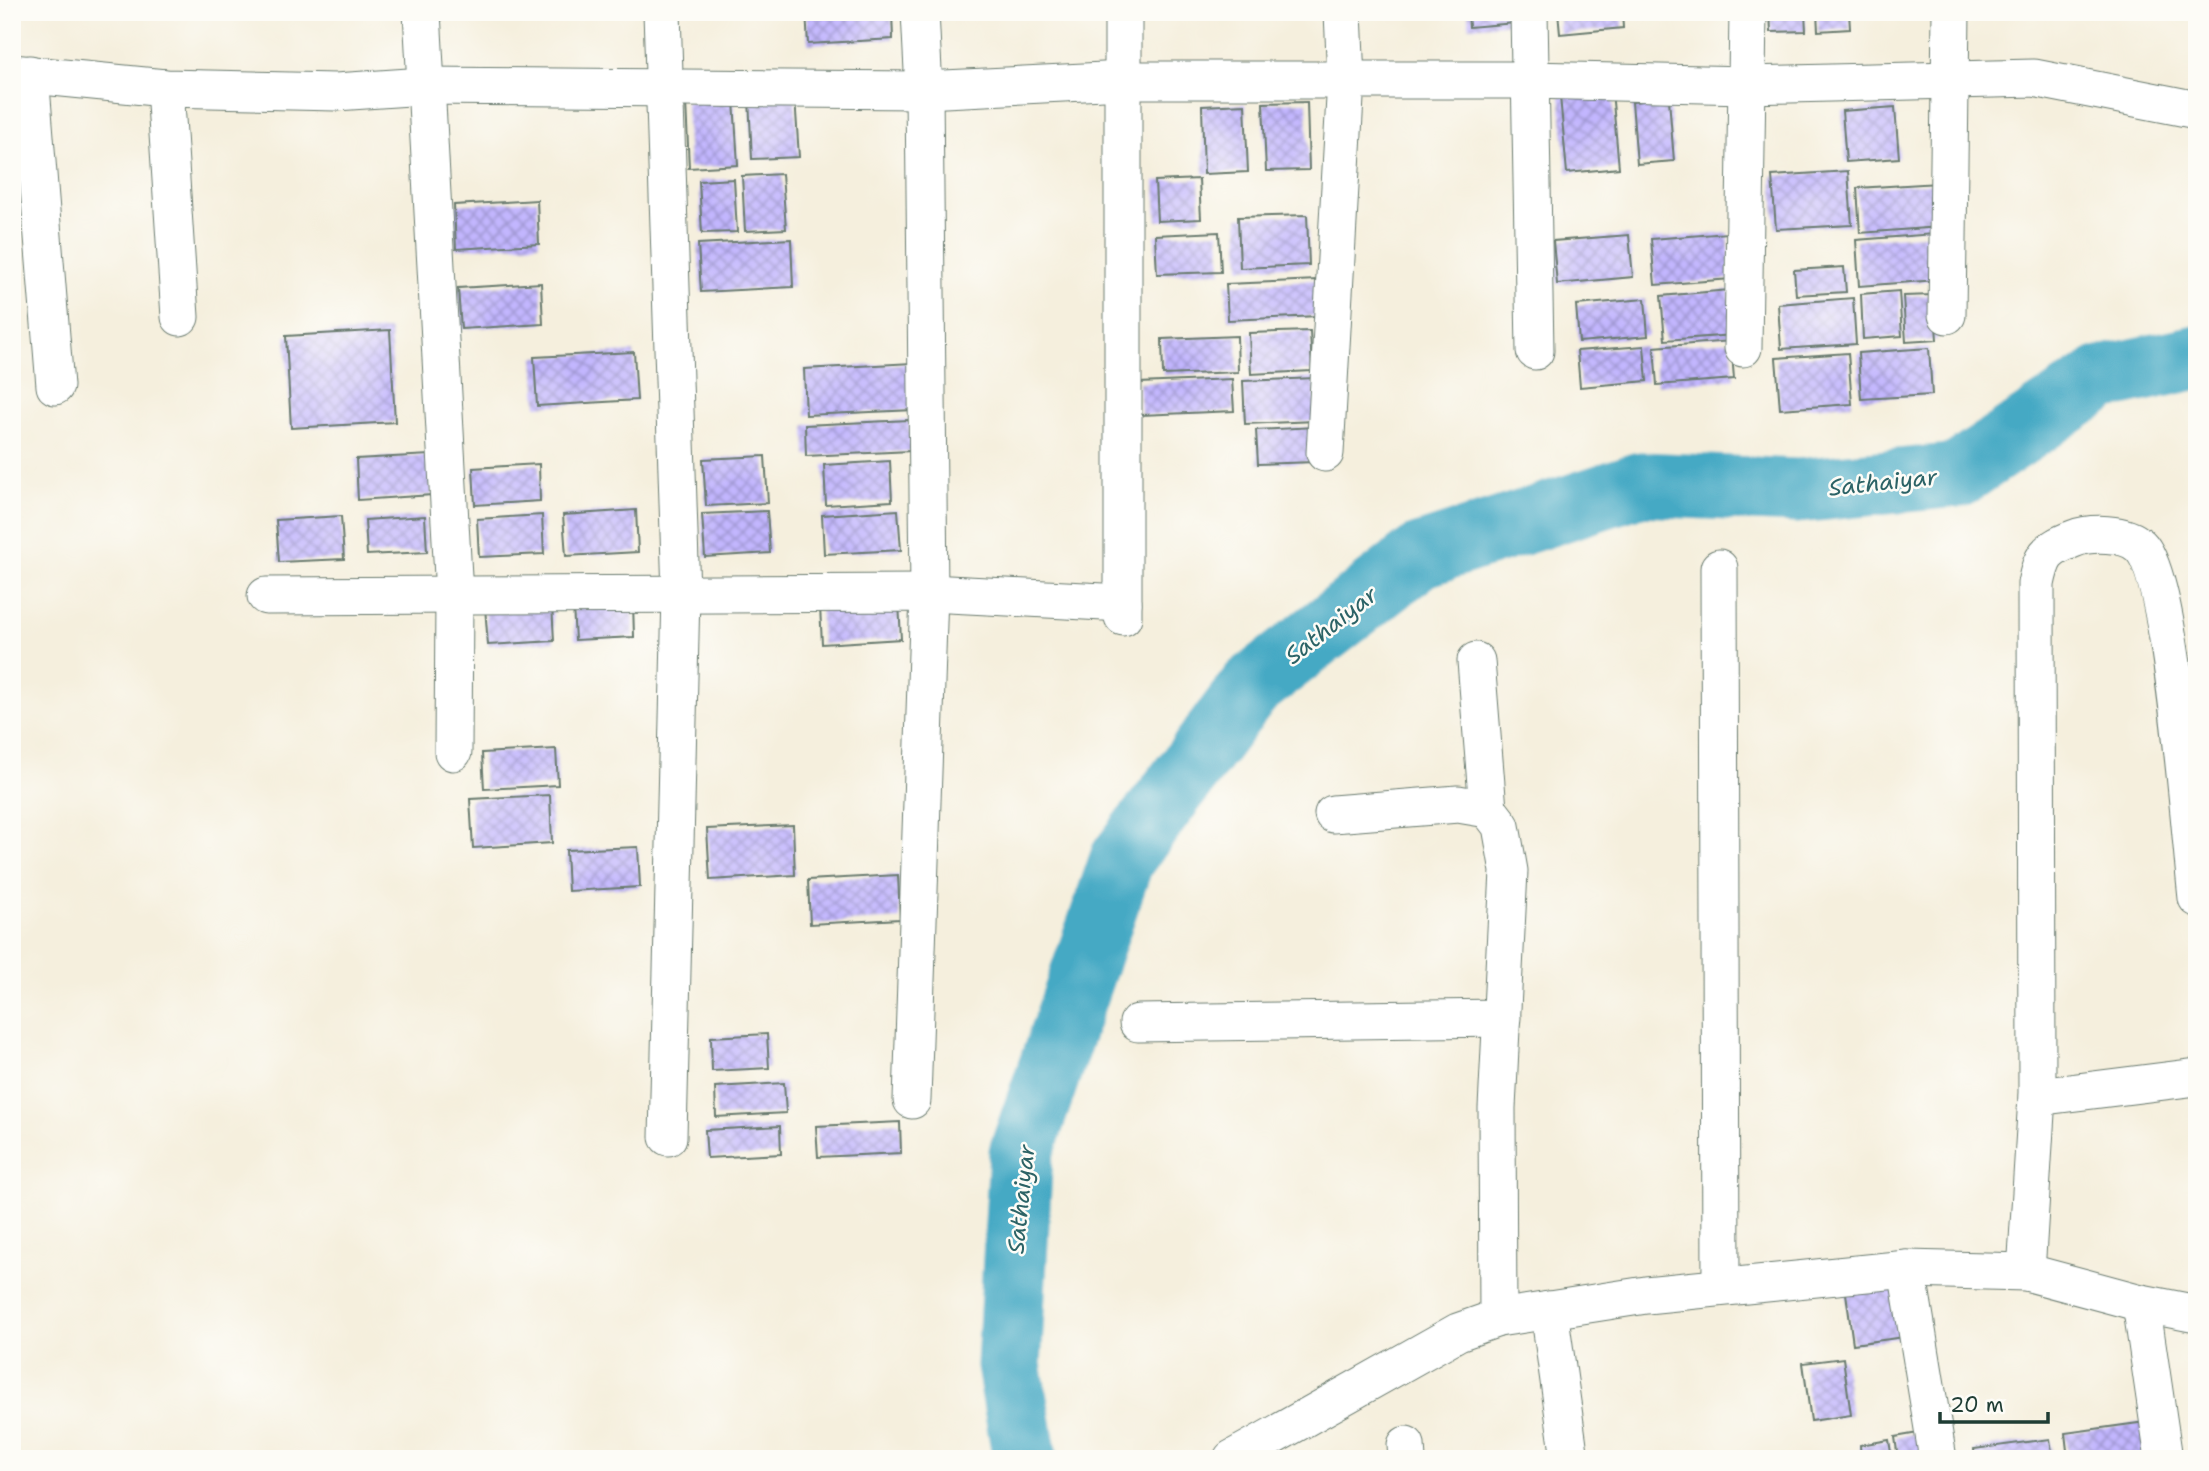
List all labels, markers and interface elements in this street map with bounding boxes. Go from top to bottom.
water label: Sathaiyar [1827,461,1940,503]
water label: Sathaiyar [1279,579,1384,670]
water label: Sathaiyar [1000,1142,1042,1255]
scale bar [1940,1380,2048,1424]
text: 20 m [1950,1391,2004,1419]

